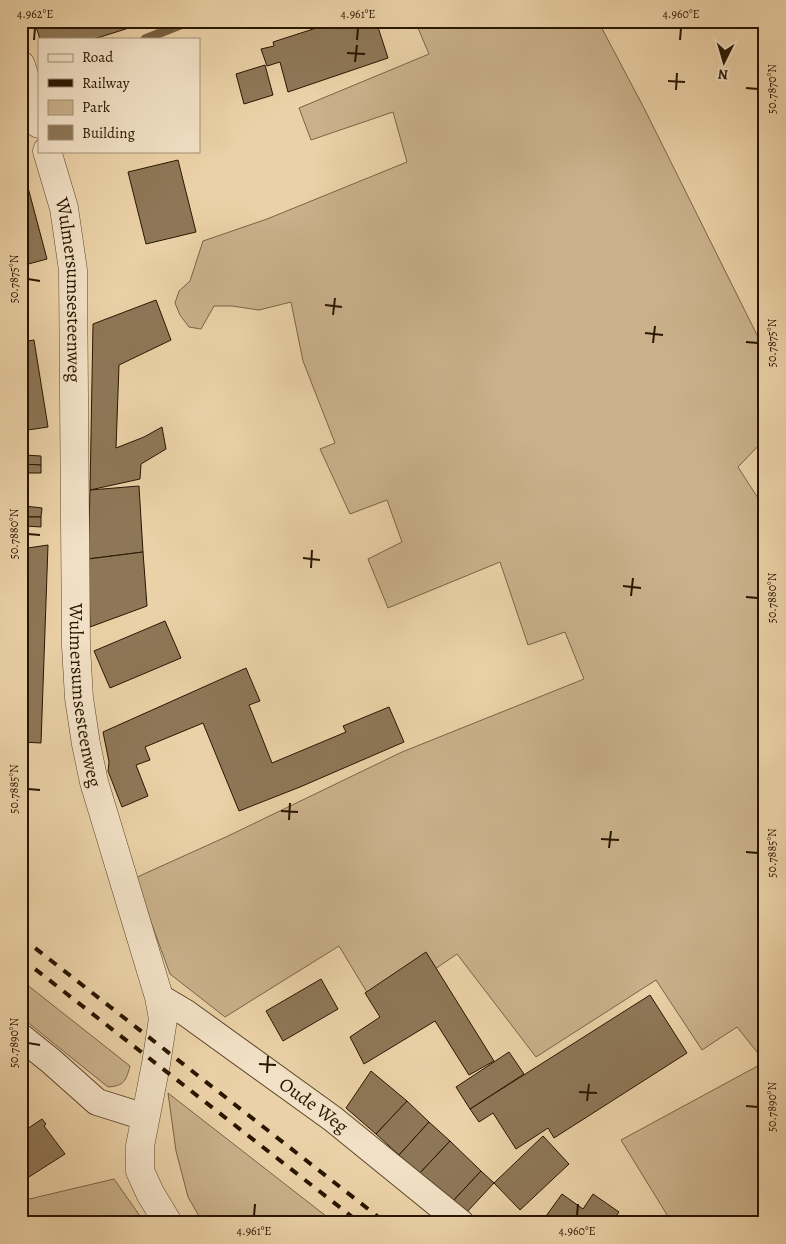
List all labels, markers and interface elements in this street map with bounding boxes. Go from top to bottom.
text: 4.962°E [17,6,53,22]
text: 4.961°E [341,6,375,22]
text: 4.960°E [662,6,700,22]
legend [38,38,200,152]
north arrow [698,38,748,88]
text: Road [82,47,114,67]
text: 50.7870°N [764,64,780,114]
text: N [717,65,729,84]
text: Railway [82,73,130,93]
text: Park [82,97,111,117]
text: Building [82,123,135,143]
street label: Wulmersumsesteenweg [48,194,87,383]
text: 50.7875°N [6,254,22,303]
text: 50.7875°N [764,318,780,367]
text: 50.7880°N [6,508,22,559]
text: 50.7880°N [764,572,780,623]
street label: Wulmersumsesteenweg [63,602,108,791]
text: 50.7885°N [6,764,22,814]
text: 50.7885°N [764,828,780,878]
text: 50.7890°N [6,1018,22,1068]
street label: Oude Weg [274,1071,354,1140]
text: 50.7890°N [764,1082,780,1132]
text: 4.961°E [237,1223,271,1239]
text: 4.960°E [558,1223,596,1239]

